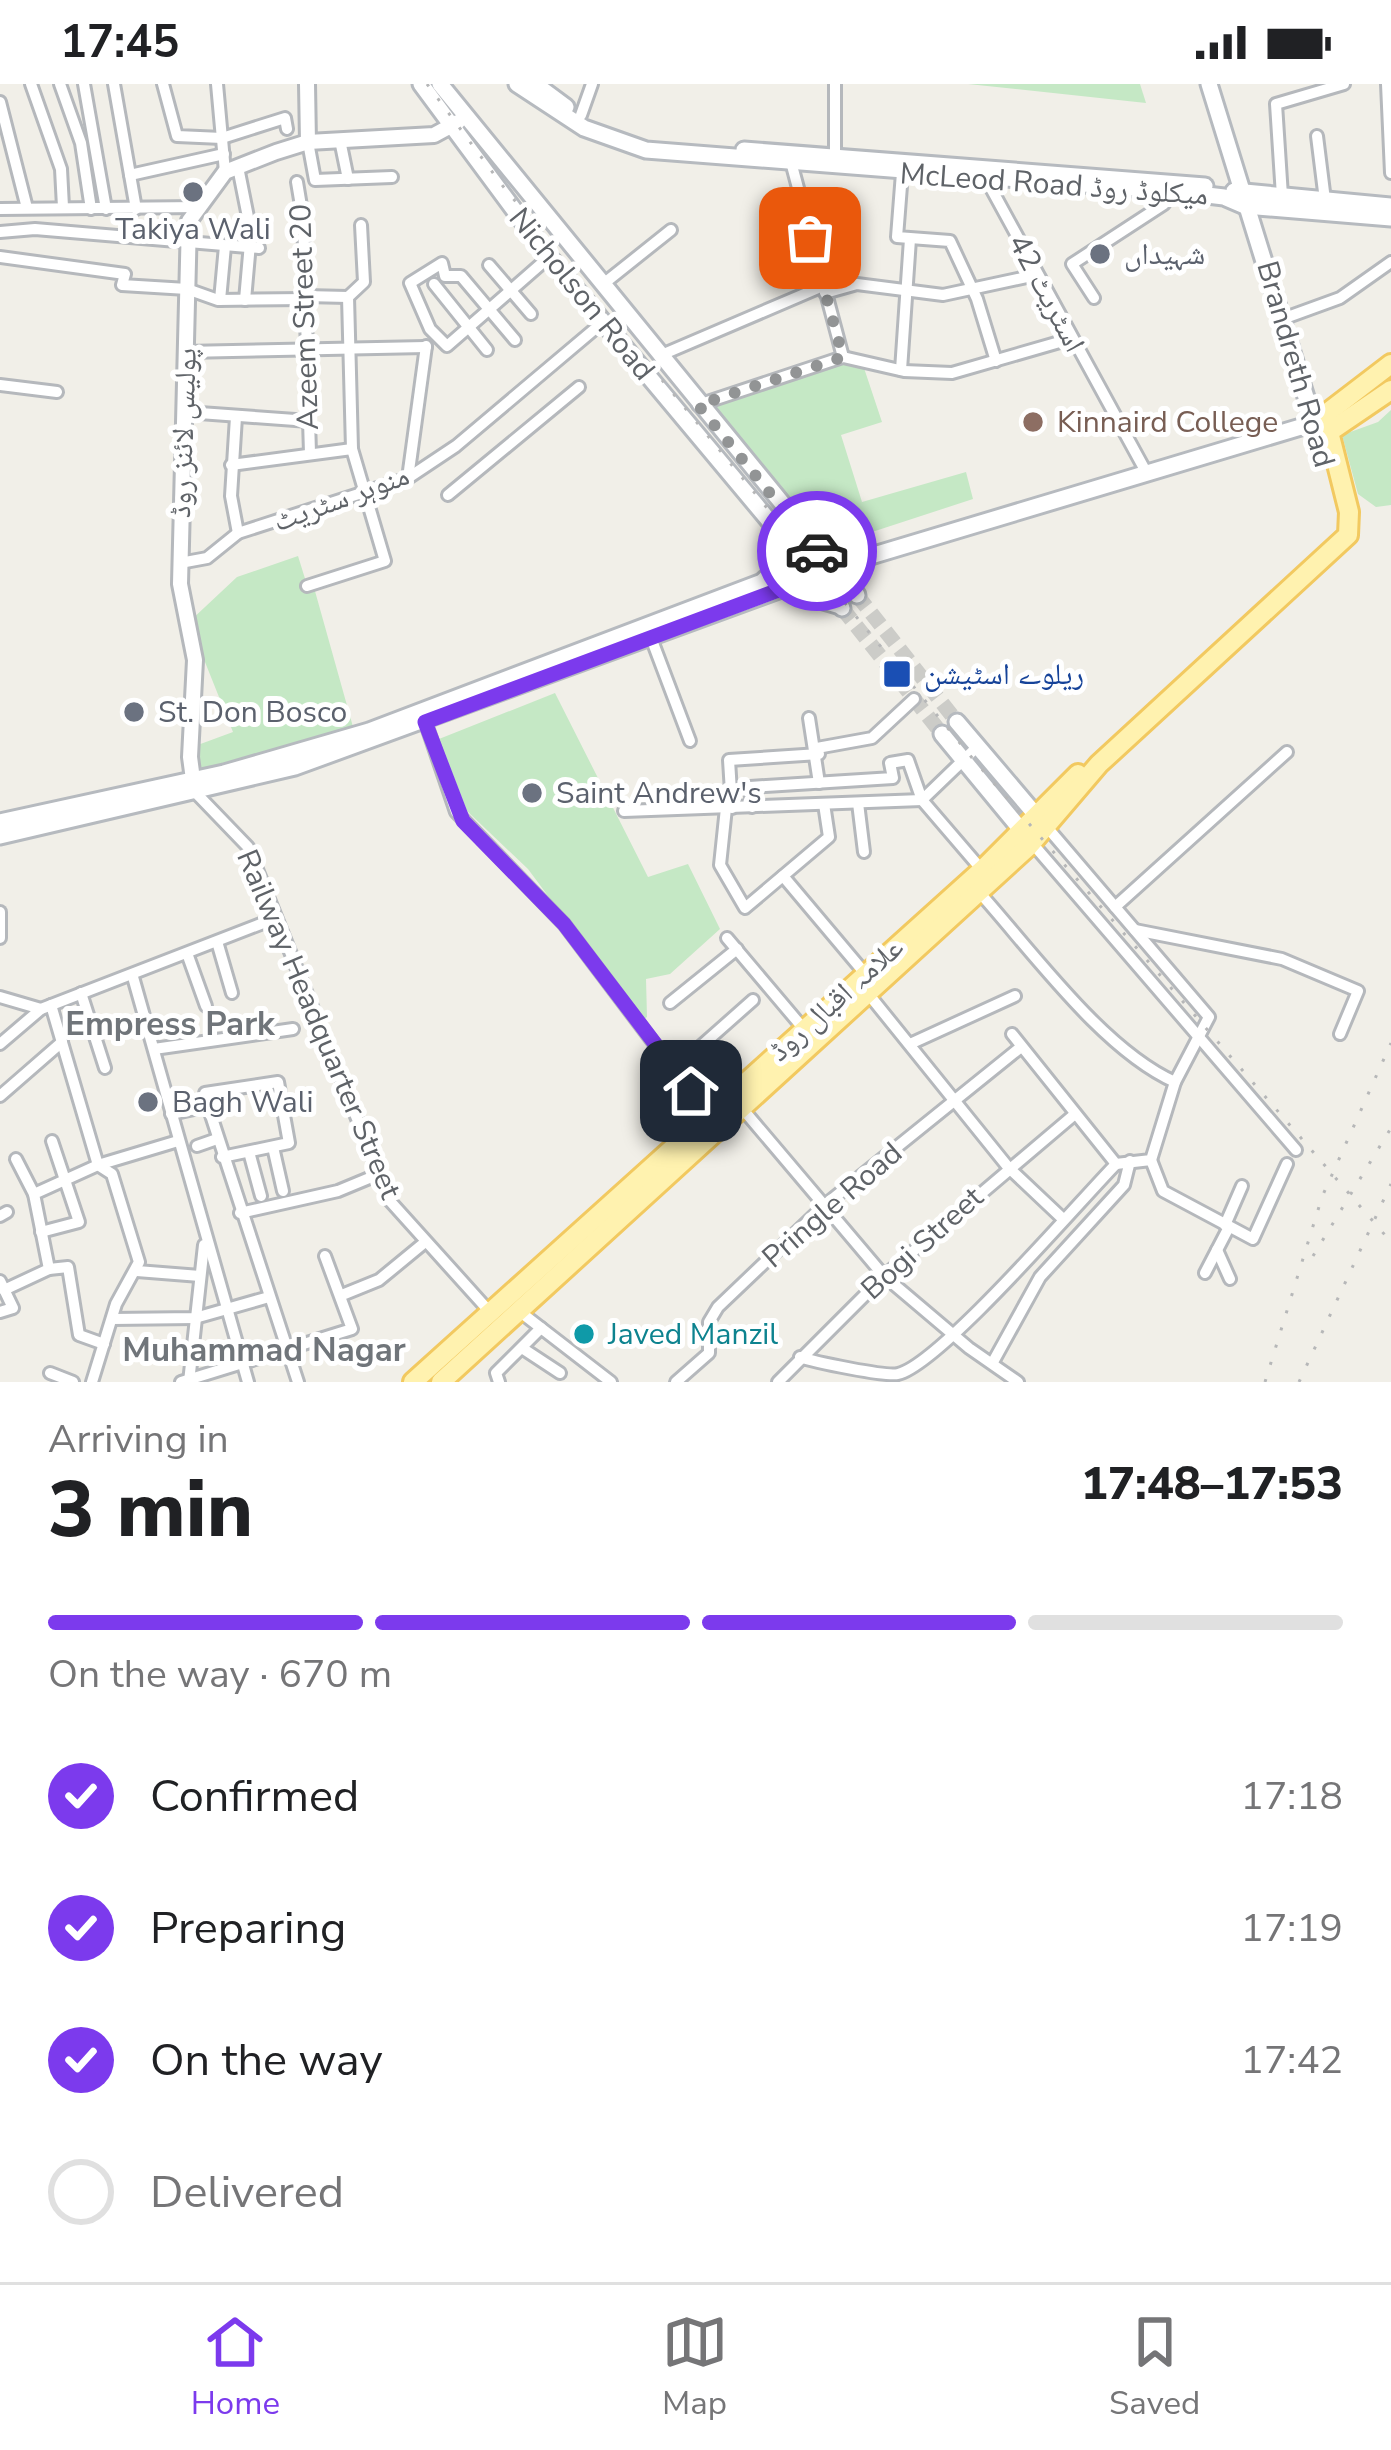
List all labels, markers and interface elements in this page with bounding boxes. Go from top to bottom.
text: 17:45 [60,12,179,73]
street label: McLeod Road میکلوڈ روڈ [898,153,1209,216]
marker: Takiya Wali [180,179,206,205]
pin [759,187,861,289]
street label: Nicholson Road [499,199,664,389]
street label: Azeem Street 20 [280,203,329,431]
icon: bag [777,205,843,271]
place label: Takiya Wali [115,209,271,250]
street label: اسٹریٹ 42 [998,227,1095,360]
place label: شہیداں [1124,234,1205,275]
marker: شہیداں [1087,241,1113,267]
street label: Brandreth Road [1246,256,1345,472]
street label: پولیس لائنز روڈ [160,347,207,519]
place label: Kinnaird College [1057,402,1278,443]
marker: Kinnaird College [1020,409,1046,435]
street label: منوہر سٹریٹ [267,455,415,542]
courier [757,491,877,611]
icon: car [784,518,850,584]
place label: ریلوے اسٹیشن [924,654,1084,695]
marker: ریلوے اسٹیشن [881,658,913,690]
place label: St. Don Bosco [158,692,347,733]
marker: St. Don Bosco [121,699,147,725]
place label: Saint Andrew's [556,773,762,814]
marker: Saint Andrew's [519,780,545,806]
street label: Railway Headquarter Street [226,843,411,1206]
street label: علامہ اقبال روڈ [760,928,913,1071]
district label: Empress Park [65,1002,276,1047]
pin [640,1040,742,1142]
icon: home [658,1058,724,1124]
place label: Bagh Wali [172,1082,314,1123]
marker: Bagh Wali [135,1089,161,1115]
street label: Pringle Road [754,1133,911,1278]
street label: Bogi Street [852,1177,993,1309]
place label: Javed Manzil [607,1314,778,1355]
marker: Javed Manzil [571,1321,597,1347]
district label: Muhammad Nagar [122,1328,406,1373]
text: Arriving in [48,1413,229,1466]
text: 17:48–17:53 [1081,1454,1343,1515]
text: 3 min [48,1457,253,1564]
text: On the way · 670 m [48,1648,392,1701]
icon: check [48,1763,114,1829]
text: Confirmed [150,1766,359,1827]
text: 17:18 [1241,1770,1343,1823]
icon: check [48,1895,114,1961]
text: Preparing [150,1898,346,1959]
text: 17:19 [1241,1902,1343,1955]
icon: check [48,2027,114,2093]
text: On the way [150,2030,383,2091]
text: 17:42 [1241,2034,1343,2087]
text: Delivered [150,2162,344,2223]
tab: Home [191,2309,280,2426]
tab: Map [662,2309,728,2426]
tab: Saved [1109,2309,1200,2426]

